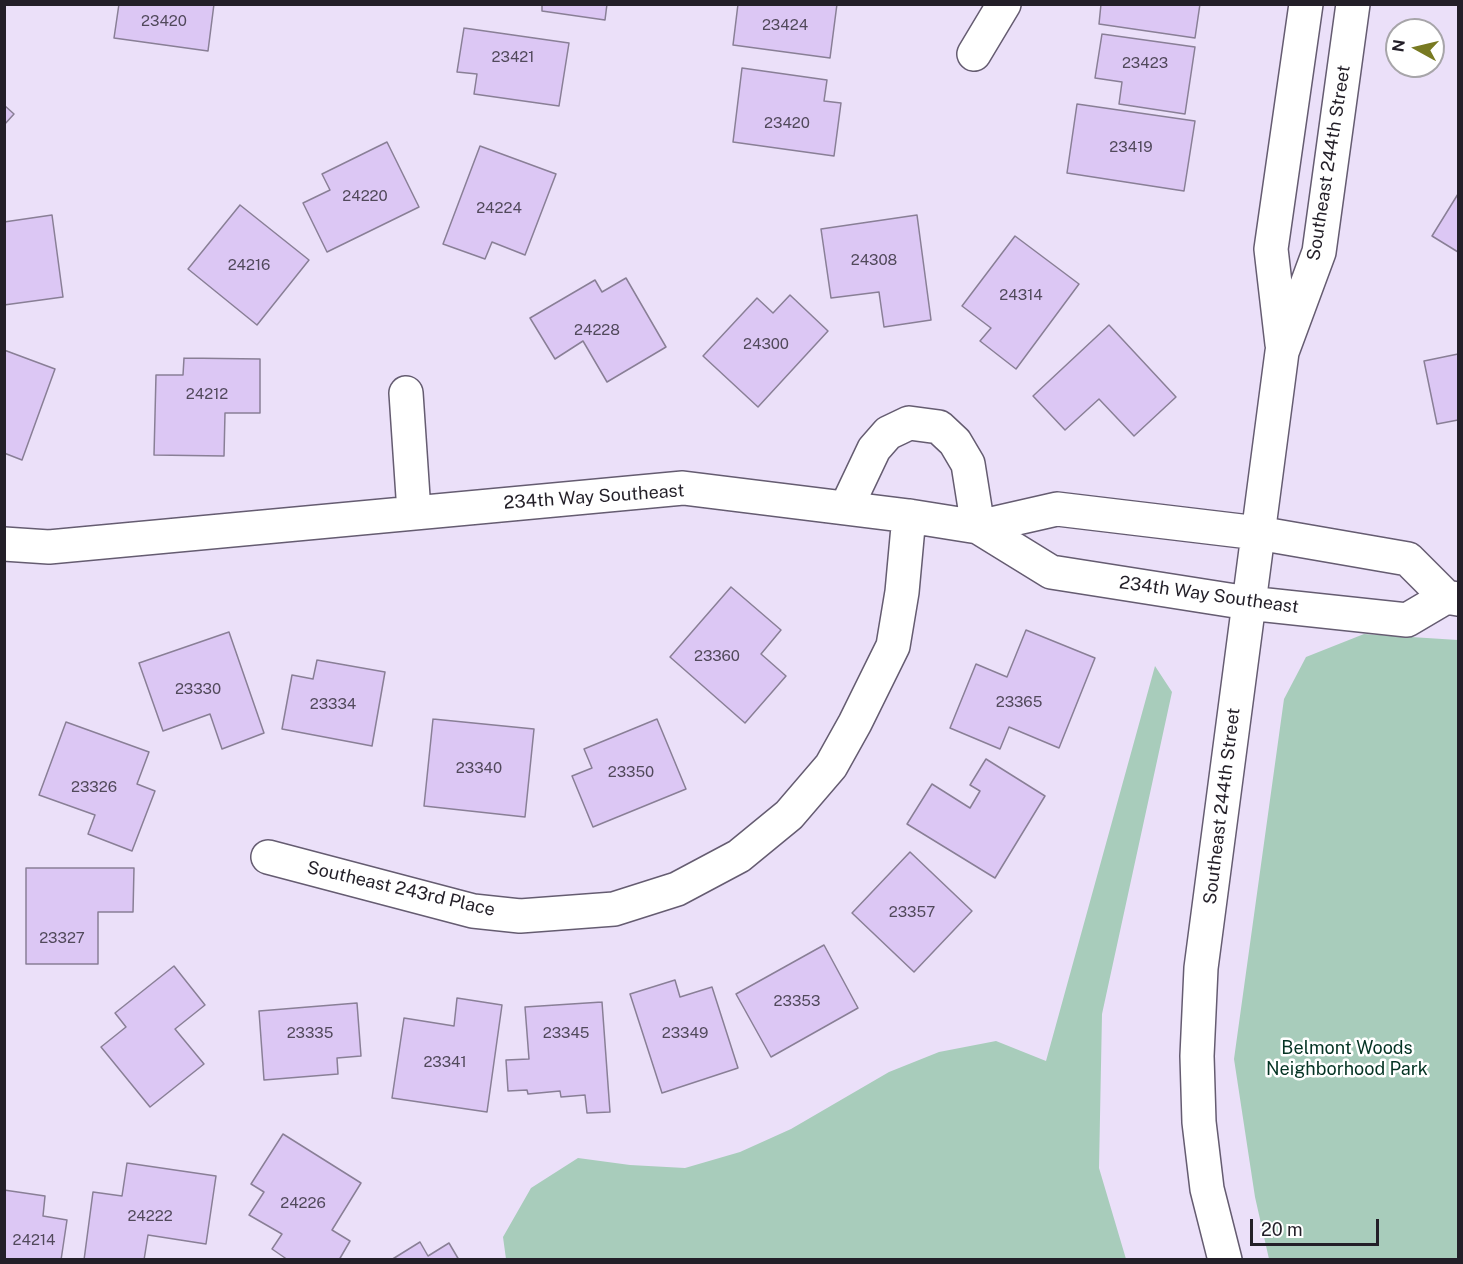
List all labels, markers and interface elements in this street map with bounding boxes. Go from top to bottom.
house number: 23420 [141,12,187,30]
house number: 23424 [762,16,808,34]
north arrow [1385,18,1445,78]
text: N [1388,38,1409,53]
house number: 23421 [492,48,534,66]
house number: 23423 [1122,54,1168,72]
street label: Southeast 244th Street [1303,64,1355,262]
house number: 23420 [764,114,810,132]
house number: 23419 [1109,138,1153,156]
house number: 24220 [342,187,388,205]
house number: 24224 [476,199,522,217]
house number: 24308 [851,251,897,269]
house number: 24216 [228,256,270,274]
house number: 24314 [999,286,1043,304]
house number: 24228 [574,321,620,339]
house number: 24300 [743,335,789,353]
house number: 24212 [186,385,228,403]
street label: 234th Way Southeast [503,480,685,514]
street label: 234th Way Southeast [1118,572,1300,618]
house number: 23360 [694,647,740,665]
house number: 23330 [175,680,221,698]
house number: 23365 [996,693,1042,711]
house number: 23334 [310,695,356,713]
street label: Southeast 244th Street [1199,706,1245,906]
house number: 23340 [456,759,502,777]
house number: 23350 [608,763,654,781]
house number: 23326 [71,778,117,796]
street label: Southeast 243rd Place [305,857,497,921]
house number: 23357 [889,903,935,921]
house number: 23327 [39,929,85,947]
house number: 23353 [774,992,820,1010]
house number: 23335 [287,1024,333,1042]
house number: 23345 [543,1024,589,1042]
house number: 23349 [662,1024,708,1042]
park label: Belmont Woods Neighborhood Park [1266,1037,1428,1080]
house number: 23341 [423,1053,467,1071]
house number: 24226 [280,1194,326,1212]
house number: 24222 [127,1207,173,1225]
scale bar [1253,1207,1382,1245]
text: 20 m [1261,1219,1303,1240]
house number: 24214 [13,1231,55,1249]

